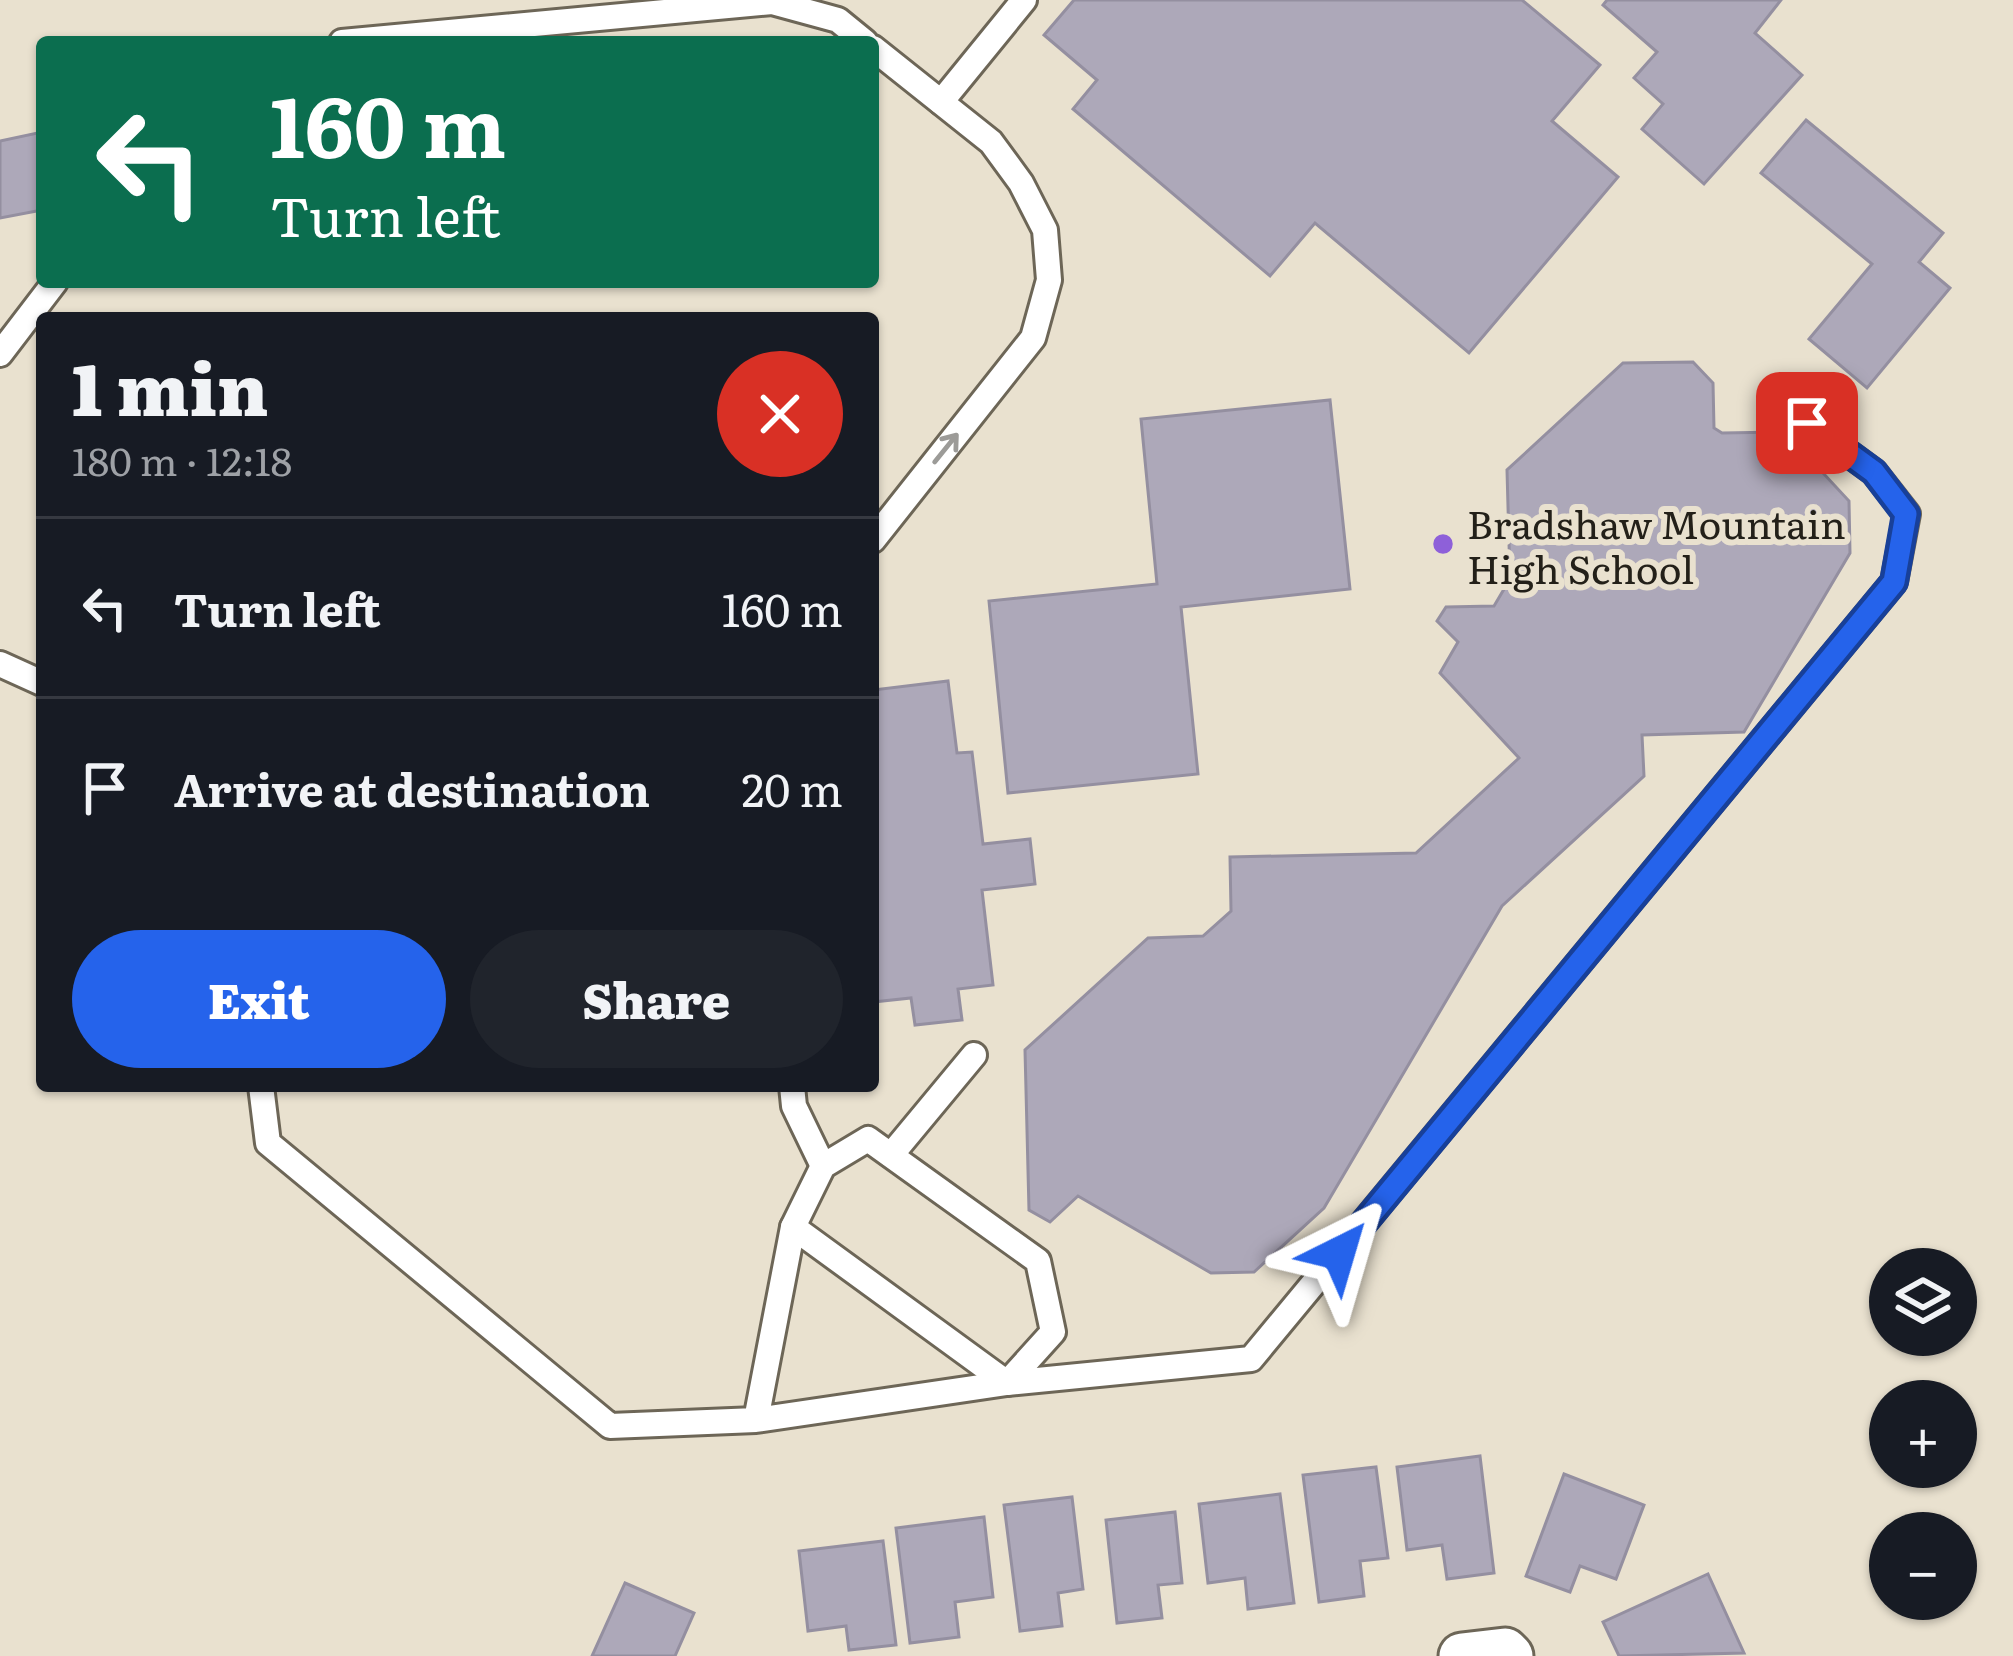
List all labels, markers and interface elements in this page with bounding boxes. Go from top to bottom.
text: 160 m [270,59,506,184]
icon: left [72,84,228,240]
text: Turn left [270,173,501,254]
text: 1 min [72,331,268,438]
button: close [717,351,843,477]
pin [1756,372,1858,474]
icon: arrive [1774,390,1840,456]
text: 180 m · 12:18 [72,430,292,488]
one-way arrow [932,433,959,465]
place label: Bradshaw Mountain High School [1467,493,1846,596]
marker: Bradshaw Mountain High School [1430,531,1456,557]
text: Turn left [174,574,381,641]
text: 160 m [722,574,843,641]
icon: left [72,575,138,641]
text: Arrive at destination [174,754,650,821]
text: 20 m [742,754,843,821]
icon: arrive [72,755,138,821]
button: Exit [72,930,446,1068]
button: Share [470,930,843,1068]
position arrow [1276,1190,1402,1316]
map controls [1869,1248,1977,1620]
button: layers [1869,1248,1977,1356]
button: + [1869,1380,1977,1488]
button: − [1869,1512,1977,1620]

